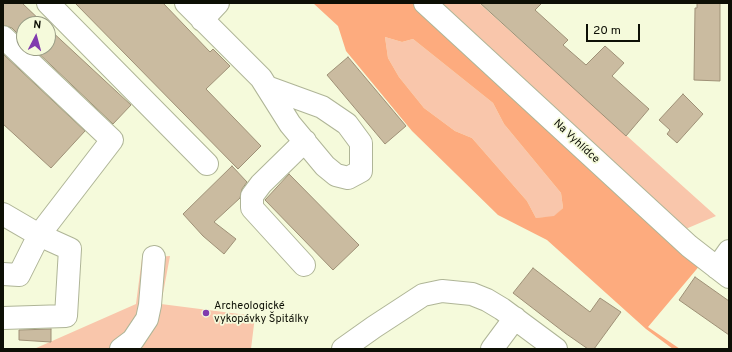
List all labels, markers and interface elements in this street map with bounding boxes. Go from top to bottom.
north arrow [16,16,56,56]
scale bar [588,16,642,42]
text: N [32,18,42,32]
text: 20 m [593,23,621,39]
street label: Na Vyhlídce [550,117,602,167]
place label: Archeologické vykopávky Špitálky [214,300,309,326]
marker: Archeologické vykopávky Špitálky [201,308,211,318]

